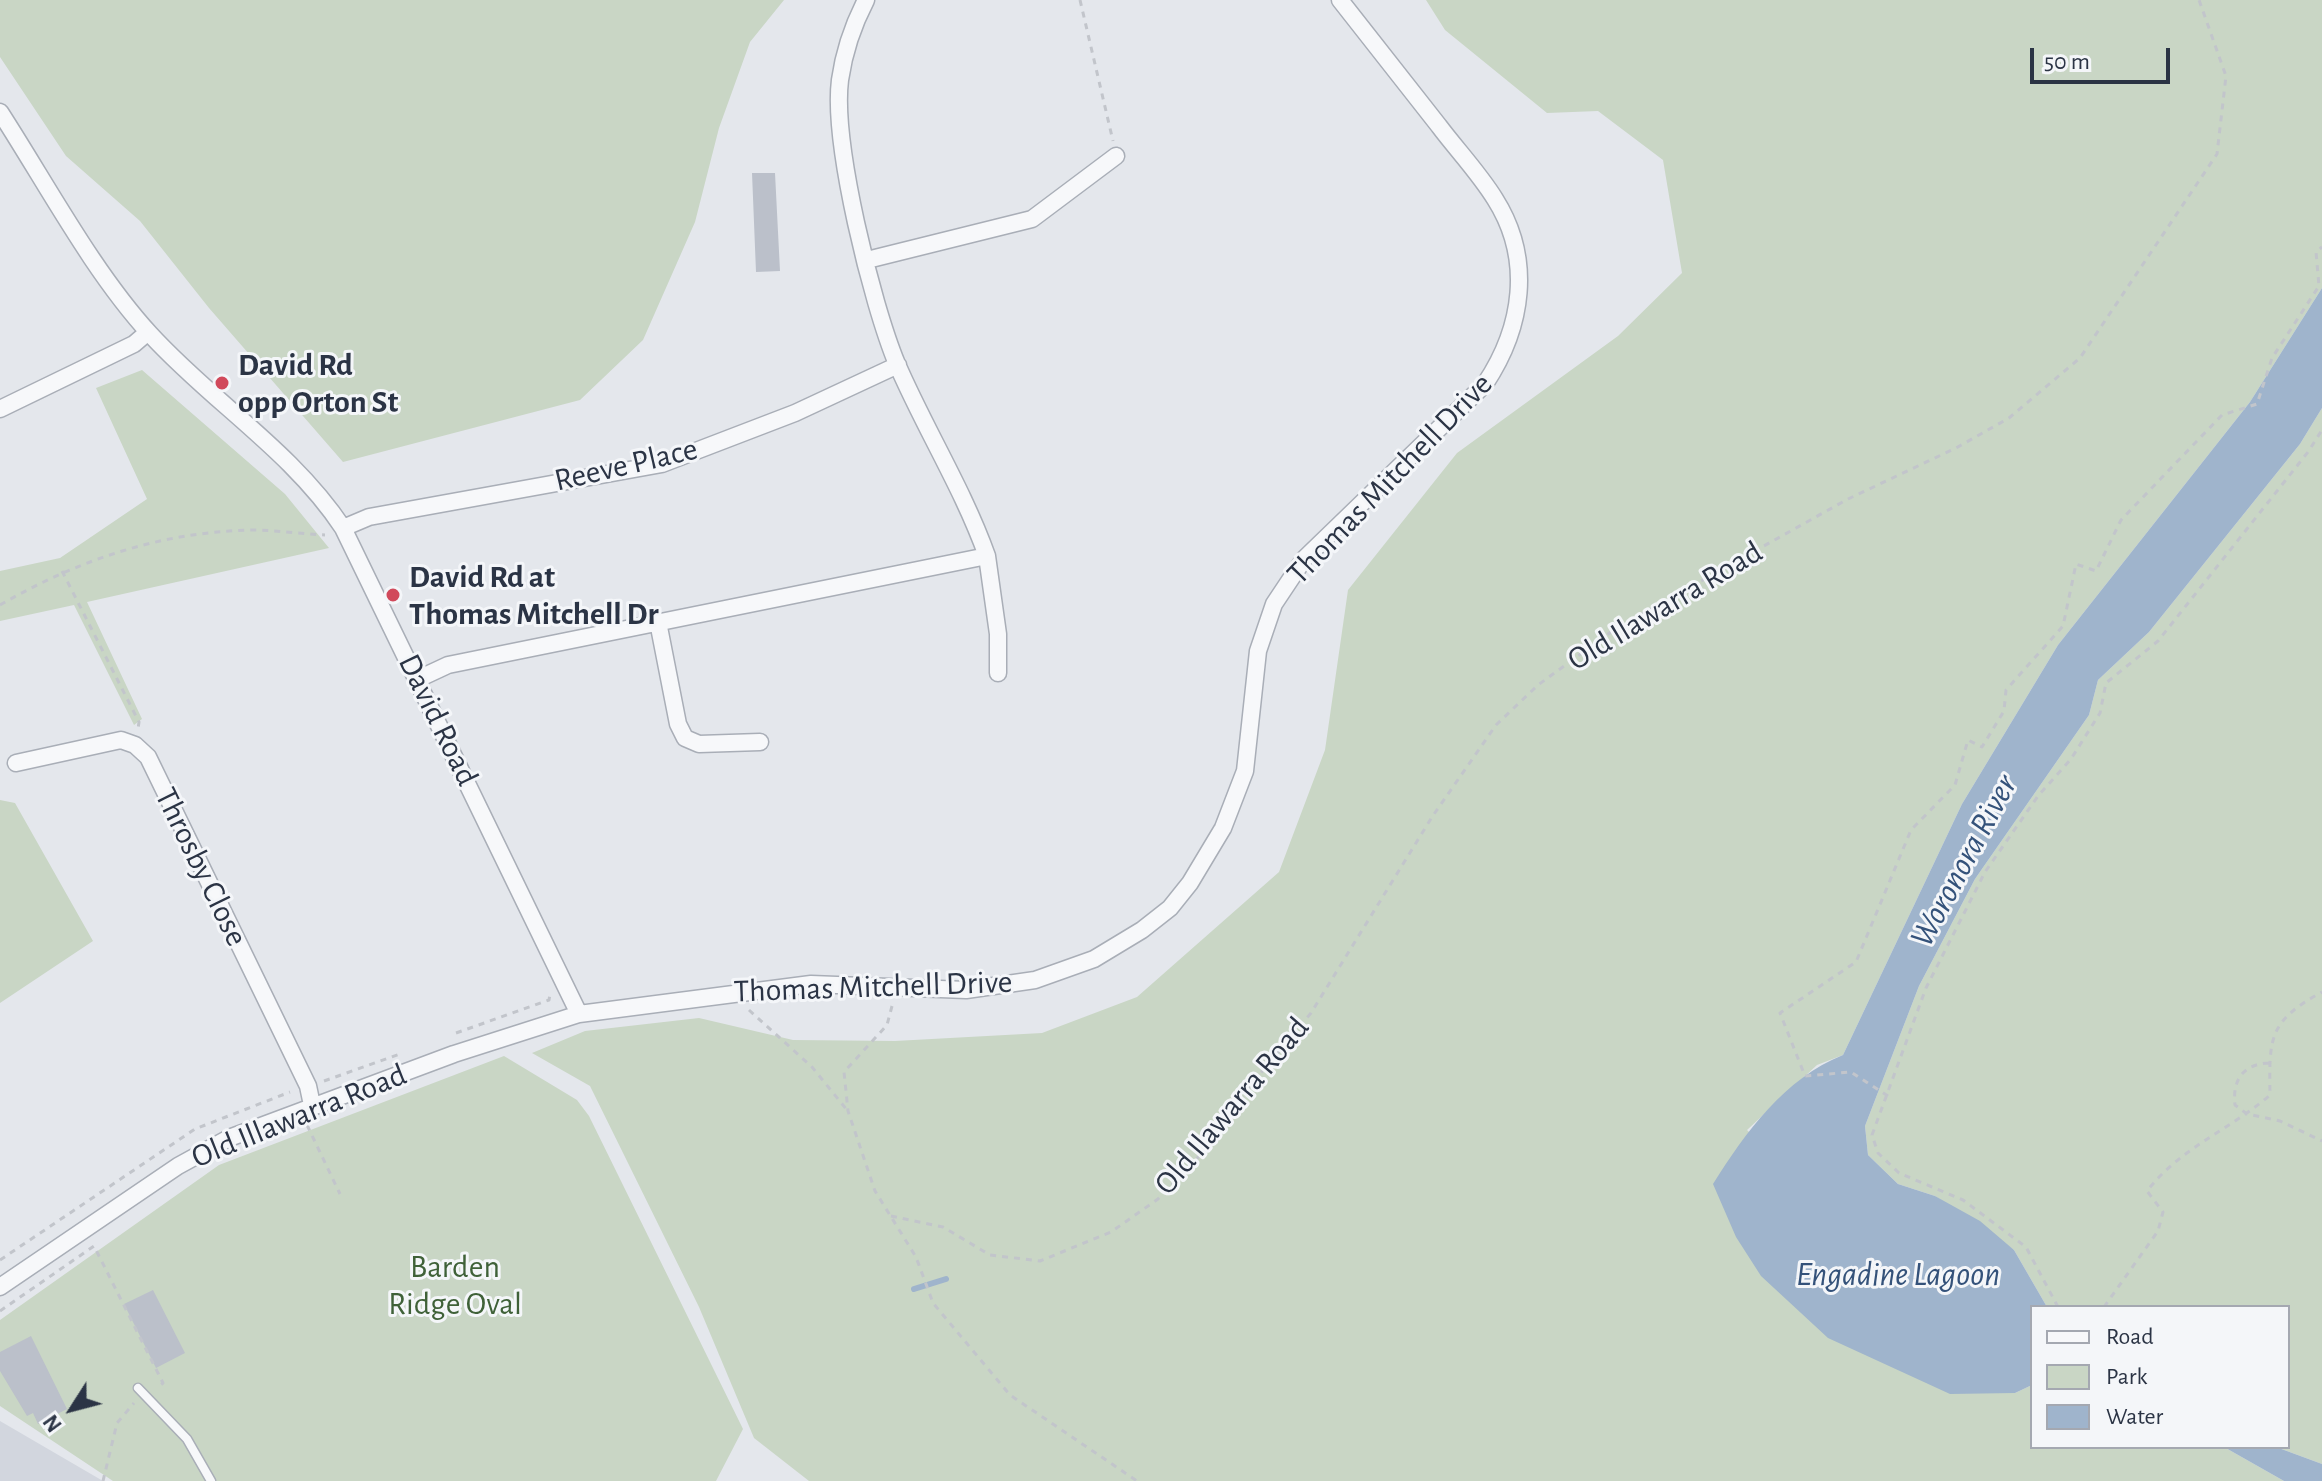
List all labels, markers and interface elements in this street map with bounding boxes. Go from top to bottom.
scale bar [2034,32,2174,82]
text: 50 m [2044,50,2090,74]
place label: David Rd opp Orton St [238,346,398,421]
street label: Thomas Mitchell Drive [1279,365,1501,593]
marker: David Rd opp Orton St [213,374,231,392]
street label: Reeve Place [551,430,701,500]
street label: Old Ilawarra Road [1561,533,1769,679]
place label: David Rd at Thomas Mitchell Dr [409,558,659,633]
marker: David Rd at Thomas Mitchell Dr [384,586,402,604]
street label: David Road [390,648,486,792]
water label: Woronora River [1902,768,2026,954]
street label: Throsby Close [146,782,256,952]
street label: Thomas Mitchell Drive [733,963,1013,1011]
street label: Old Ilawarra Road [1146,1009,1318,1203]
street label: Old Illawarra Road [186,1055,412,1177]
park label: Barden Ridge Oval [388,1248,522,1323]
water label: Engadine Lagoon [1796,1255,2000,1295]
legend [2030,1305,2290,1449]
text: Road [2106,1325,2154,1349]
text: Park [2106,1365,2147,1389]
north arrow [32,1369,112,1449]
text: Water [2106,1405,2163,1429]
text: N [39,1410,66,1436]

